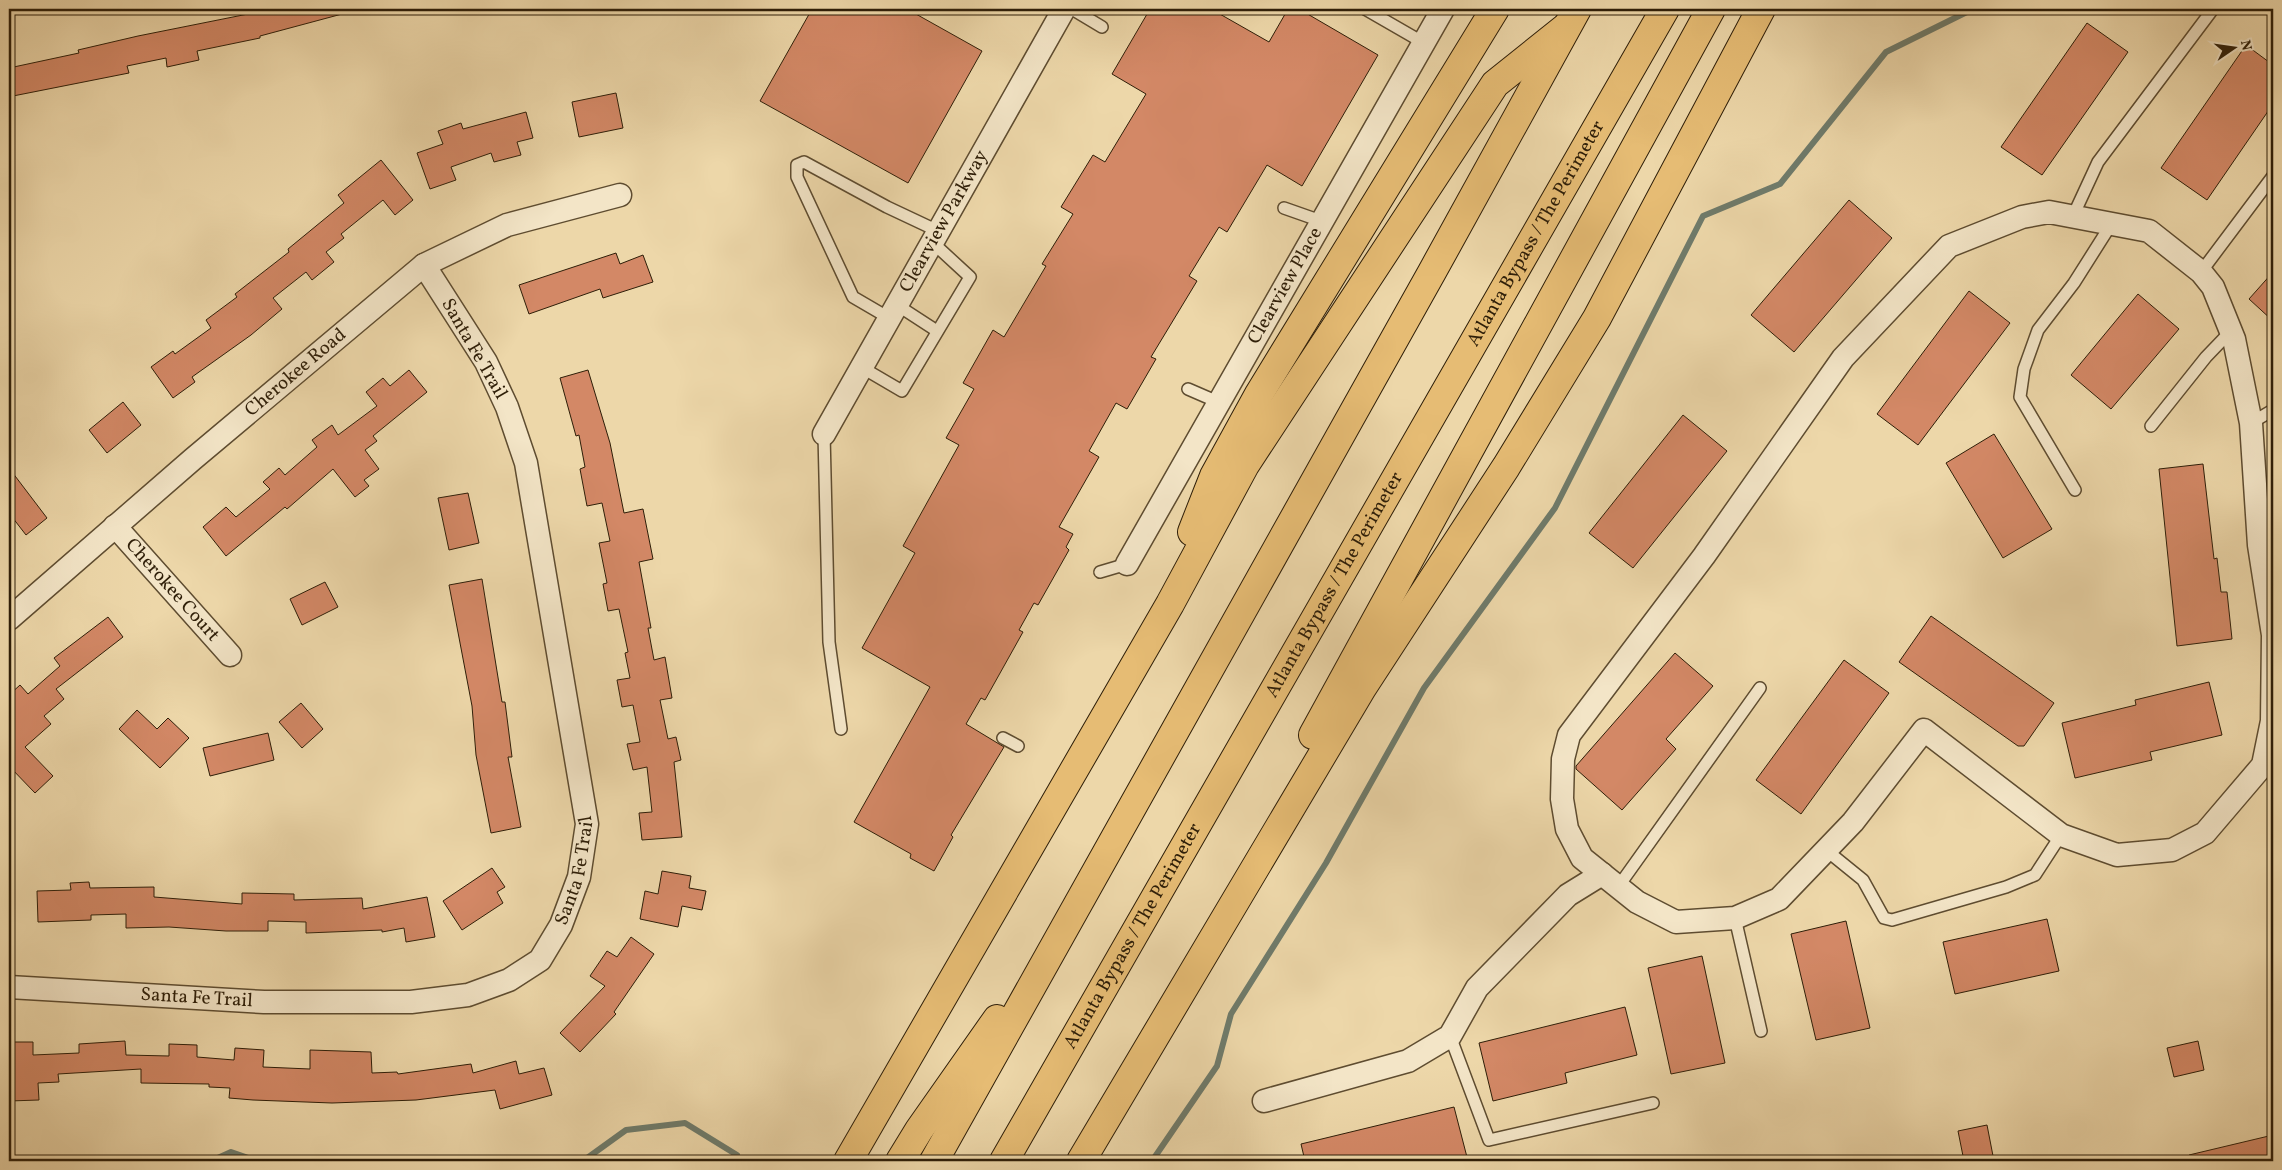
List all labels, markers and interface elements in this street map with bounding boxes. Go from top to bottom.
north arrow [2210,22,2260,72]
text: N [2235,38,2256,53]
street label: Atlanta Bypass / The Perimeter [1461,116,1611,352]
street label: Clearview Parkway [893,146,995,298]
street label: Clearview Place [1242,223,1329,349]
street label: Santa Fe Trail [435,294,514,404]
street label: Cherokee Road [239,322,352,423]
street label: Atlanta Bypass / The Perimeter [1259,467,1410,703]
street label: Cherokee Court [119,533,226,648]
street label: Santa Fe Trail [549,814,600,929]
street label: Atlanta Bypass / The Perimeter [1058,819,1208,1054]
street label: Santa Fe Trail [140,982,254,1014]

